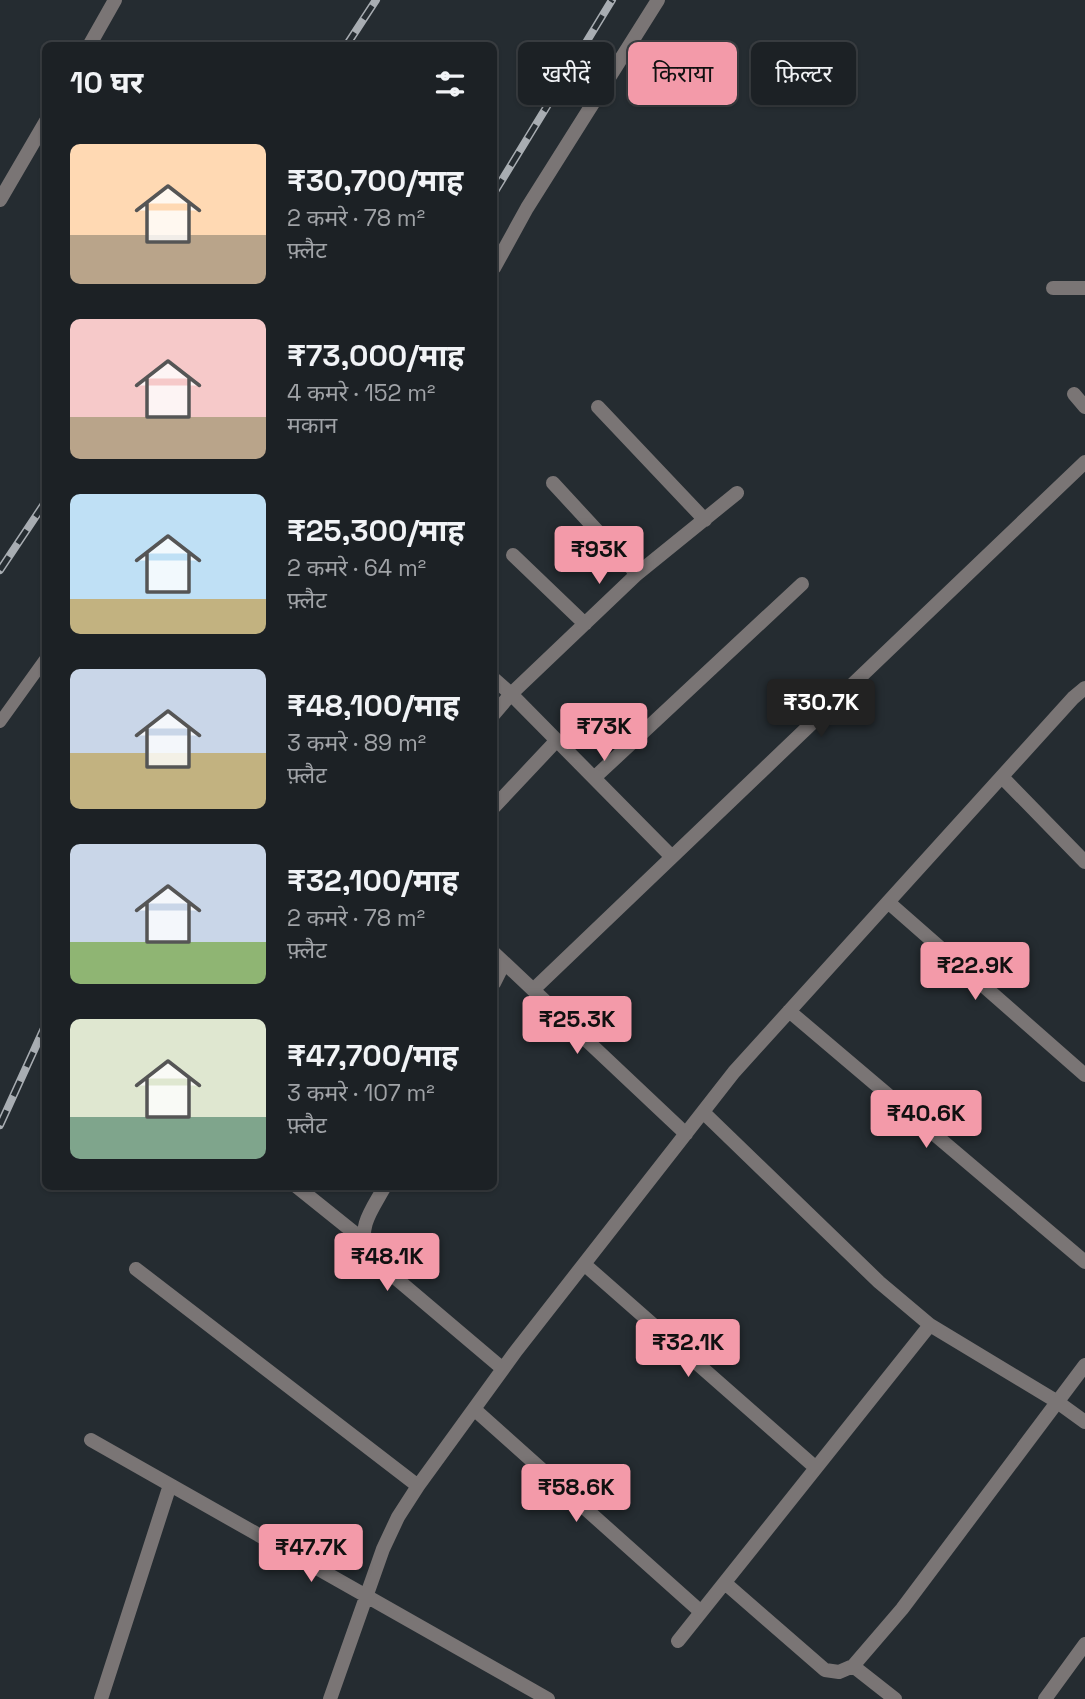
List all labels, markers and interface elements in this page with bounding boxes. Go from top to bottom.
chip: खरीदें [518,42,614,105]
chip: किराया [628,42,737,105]
chip: फ़िल्टर [751,42,856,105]
text: 10 घर [70,63,143,102]
icon: filters [431,65,469,103]
text: ₹30,700/माह [287,161,463,200]
icon: home [126,172,210,256]
text: 2 कमरे · 78 m² [287,203,425,233]
text: फ़्लैट [287,235,327,265]
text: ₹73,000/माह [287,336,464,375]
icon: home [126,347,210,431]
text: 4 कमरे · 152 m² [287,378,435,408]
text: मकान [287,410,337,440]
text: ₹25,300/माह [287,511,464,550]
icon: home [126,522,210,606]
pin: ₹93K [558,526,640,586]
text: ₹93K [571,534,627,564]
text: 2 कमरे · 64 m² [287,553,426,583]
text: फ़्लैट [287,585,327,615]
pin: ₹30.7K [764,680,878,739]
text: ₹48,100/माह [287,686,459,725]
text: ₹30.7K [783,687,859,717]
icon: home [126,697,210,781]
pin: ₹73K [563,704,645,763]
text: ₹73K [576,711,632,741]
text: 3 कमरे · 89 m² [287,728,426,758]
text: फ़्लैट [287,760,327,790]
text: ₹32,100/माह [287,861,458,900]
icon: home [126,872,210,956]
text: 2 कमरे · 78 m² [287,903,425,933]
text: फ़्लैट [287,935,327,965]
pin: ₹22.9K [918,942,1032,1002]
text: ₹22.9K [936,950,1014,980]
pin: ₹25.3K [520,996,634,1056]
text: ₹25.3K [538,1004,616,1034]
text: ₹47,700/माह [287,1036,458,1075]
icon: home [126,1047,210,1131]
text: 3 कमरे · 107 m² [287,1078,435,1108]
pin: ₹40.6K [869,1090,983,1150]
text: ₹40.6K [887,1098,965,1128]
text: फ़्लैट [287,1110,327,1140]
pin: ₹48.1K [330,1234,444,1293]
text: ₹48.1K [350,1241,424,1271]
pin: ₹32.1K [631,1320,745,1379]
text: ₹32.1K [652,1327,724,1357]
pin: ₹58.6K [519,1464,633,1524]
text: ₹58.6K [537,1472,615,1502]
pin: ₹47.7K [254,1524,368,1584]
text: ₹47.7K [275,1532,347,1562]

